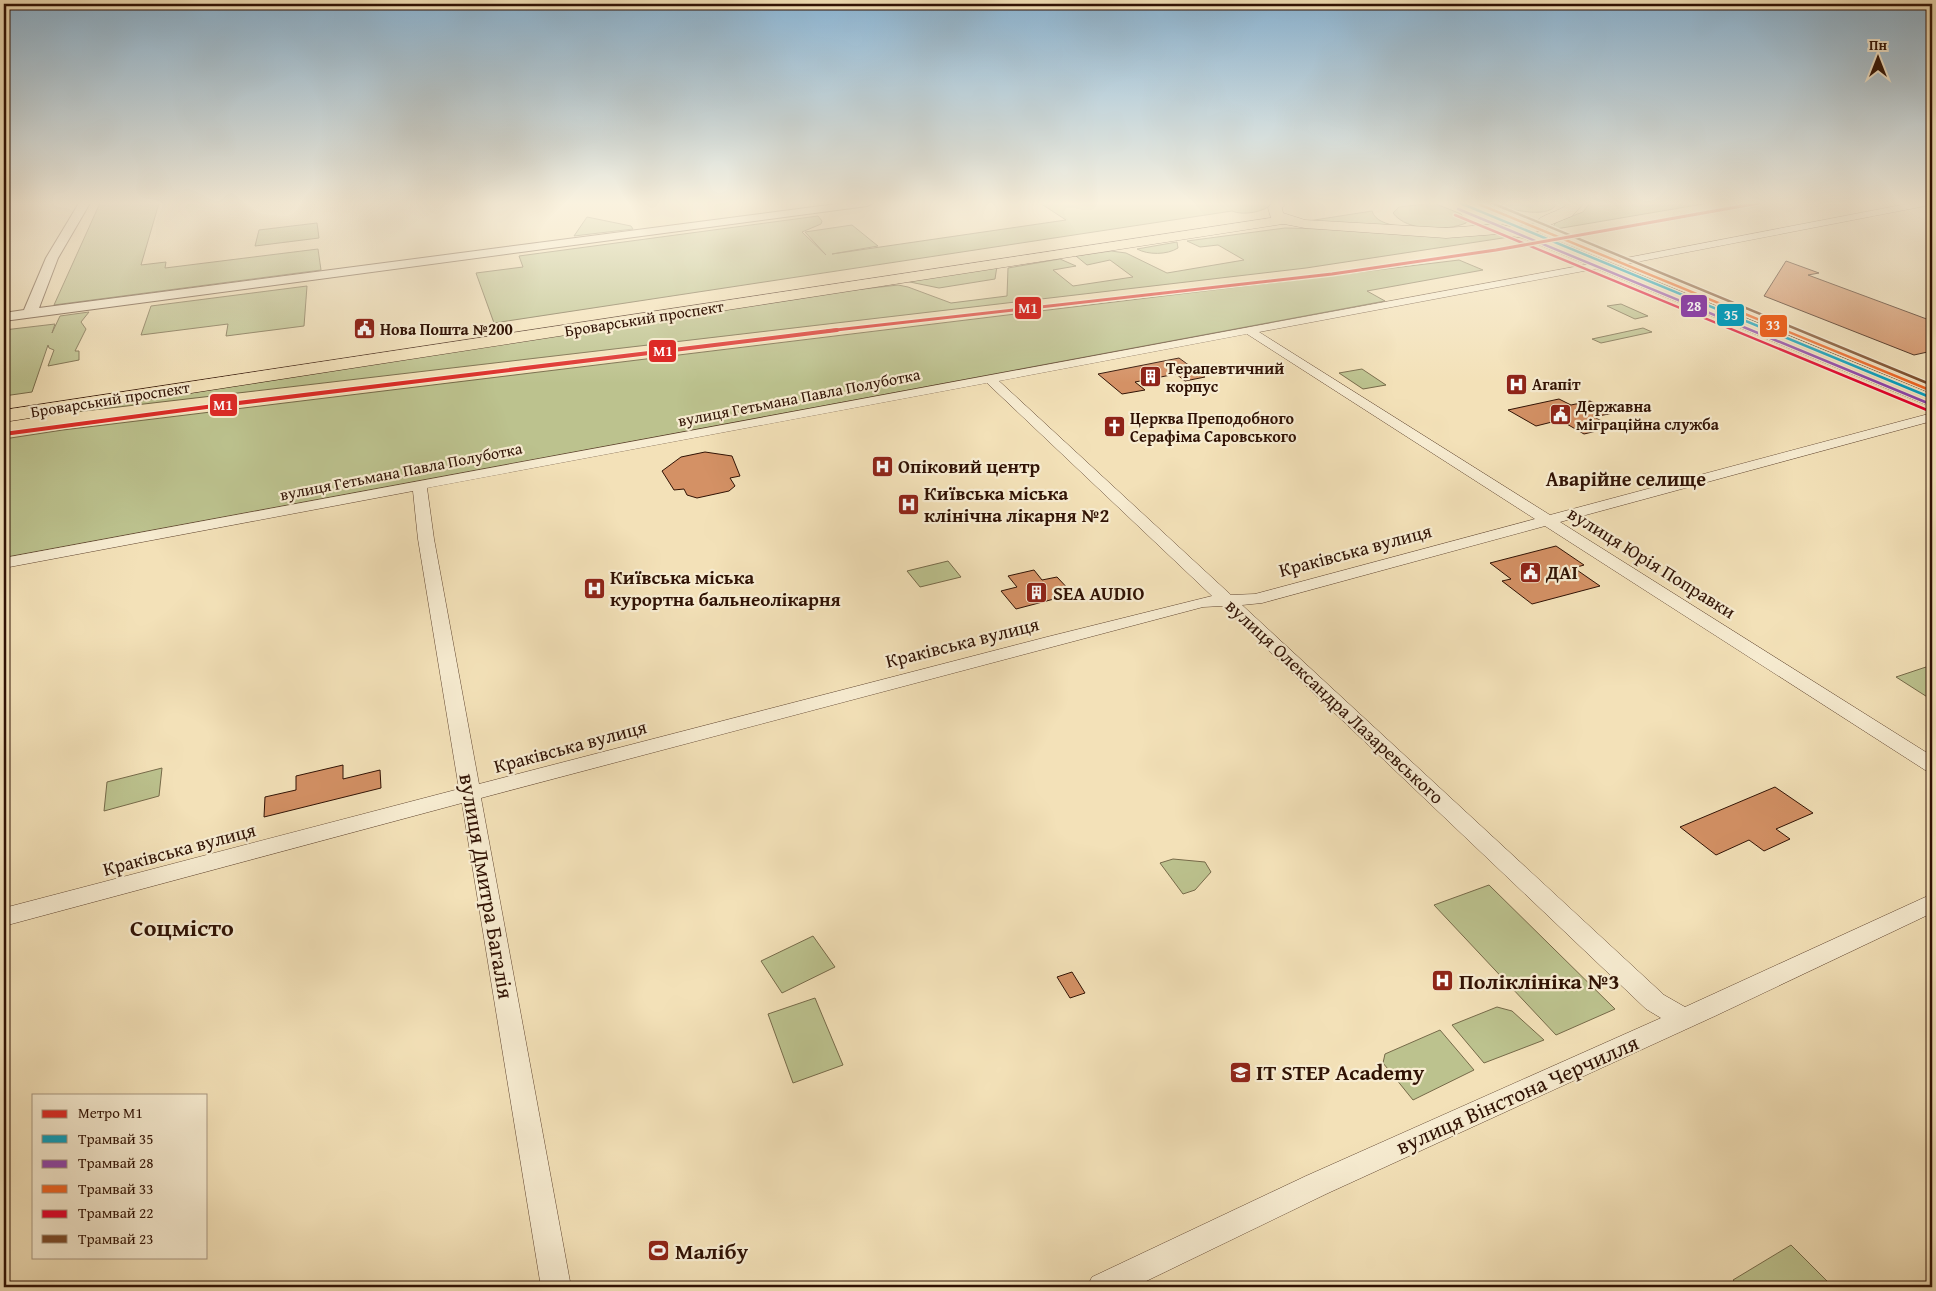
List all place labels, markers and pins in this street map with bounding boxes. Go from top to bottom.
public building icon: Нова Пошта №200 [352,317,376,341]
place label: Нова Пошта №200 [380,317,513,341]
place label: Терапевтичний корпус [1166,356,1284,398]
building icon: Терапевтичний корпус [1138,365,1162,389]
hospital icon: Агапіт [1504,372,1528,396]
place label: Агапіт [1532,372,1581,396]
place label: Державна міграційна служба [1575,394,1720,436]
public building icon: Державна міграційна служба [1548,403,1572,427]
place label: Церква Преподобного Серафіма Саровського [1130,406,1297,448]
church icon: Церква Преподобного Серафіма Саровського [1102,415,1126,439]
place label: Опіковий центр [898,452,1040,480]
hospital icon: Опіковий центр [870,454,894,478]
place label: Київська міська клінічна лікарня №2 [924,479,1109,529]
hospital icon: Київська міська клінічна лікарня №2 [896,492,920,516]
place label: ДАІ [1545,558,1578,586]
public building icon: ДАІ [1518,560,1542,584]
place label: Київська міська курортна бальнеолікарня [610,563,841,613]
hospital icon: Київська міська курортна бальнеолікарня [582,576,606,600]
place label: SEA AUDIO [1053,579,1144,607]
building icon: SEA AUDIO [1025,581,1049,605]
place label: Поліклініка №3 [1459,965,1620,997]
hospital icon: Поліклініка №3 [1431,969,1455,993]
place label: IT STEP Academy [1256,1056,1425,1088]
school or university icon: IT STEP Academy [1228,1060,1252,1084]
place label: Малібу [675,1235,748,1267]
sports icon: Малібу [647,1239,671,1263]

